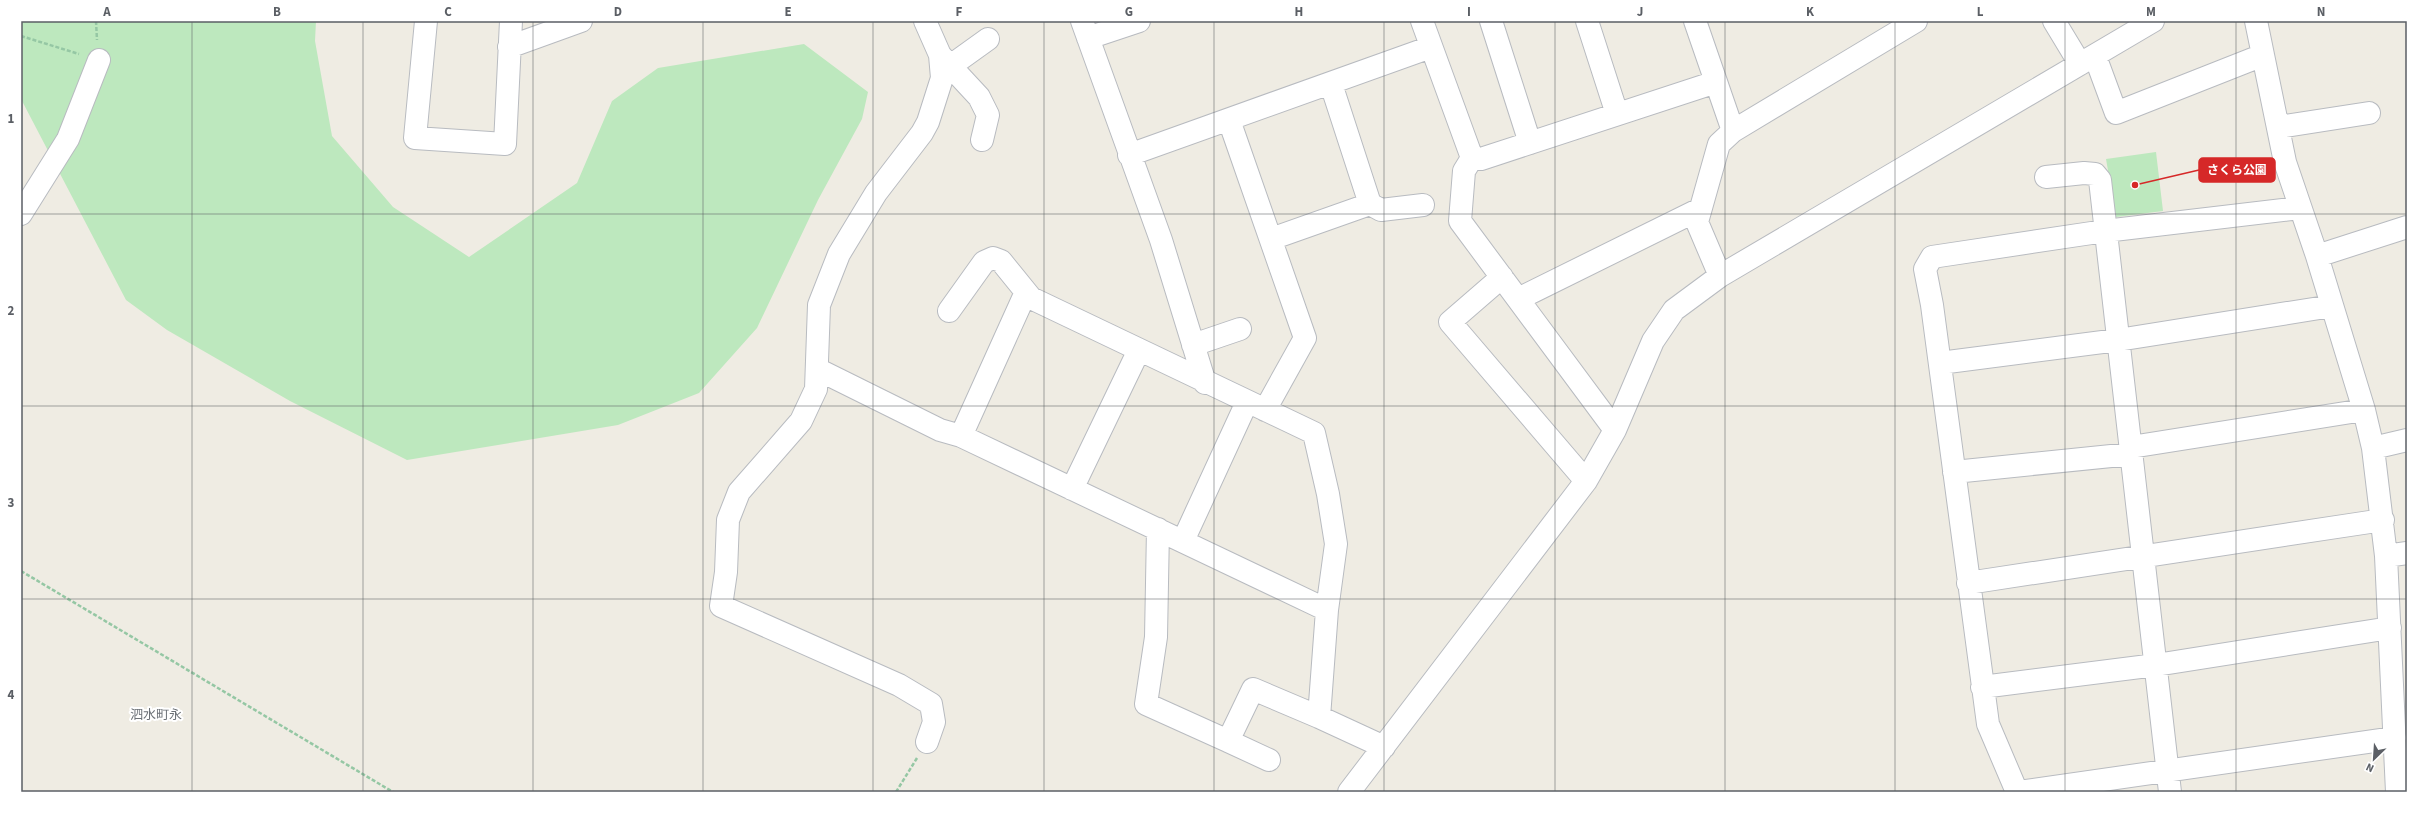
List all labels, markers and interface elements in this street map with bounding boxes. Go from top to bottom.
text: A [102,3,111,21]
text: B [273,3,281,21]
text: C [444,3,452,21]
text: D [614,3,622,21]
text: E [784,3,792,21]
text: F [956,3,963,21]
text: G [1125,3,1133,21]
text: H [1295,3,1303,21]
text: I [1467,3,1471,21]
text: J [1637,3,1643,21]
text: K [1806,3,1815,21]
text: L [1977,3,1984,21]
text: M [2146,3,2156,21]
text: N [2317,3,2325,21]
text: 1 [8,110,15,128]
callout: さくら公園 [2199,158,2275,182]
text: さくら公園 [2207,162,2267,179]
text: 2 [8,302,15,320]
text: 3 [8,494,15,512]
text: 4 [8,686,15,704]
district label: 泗水町永 [130,706,182,724]
north arrow [2354,739,2394,779]
text: N [2363,759,2376,776]

